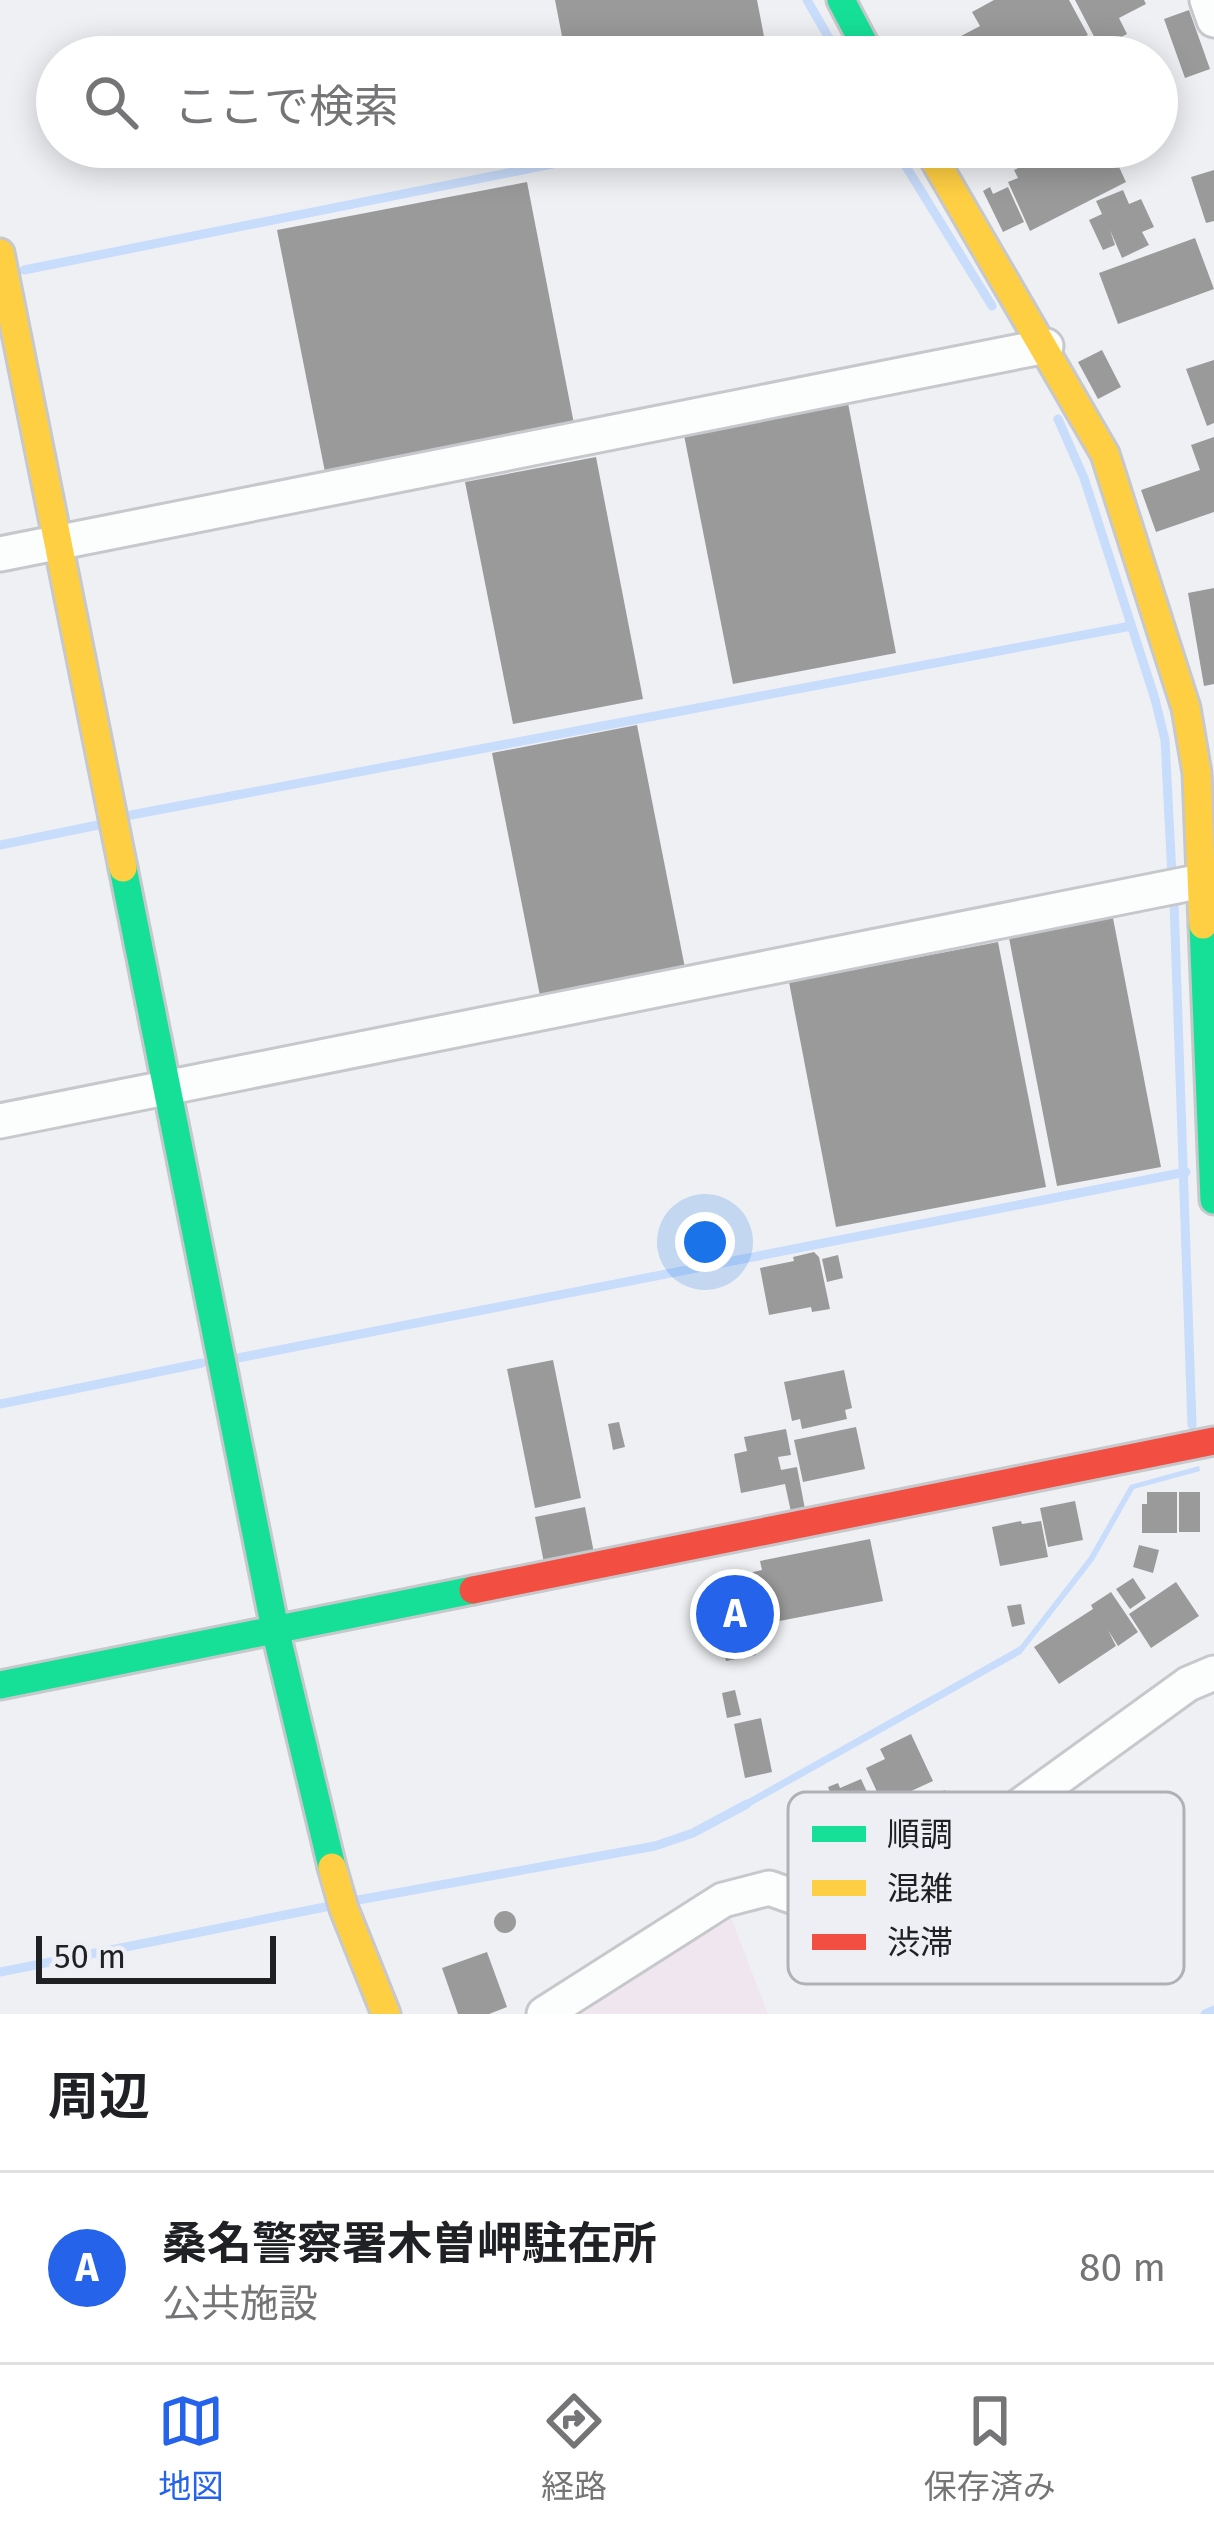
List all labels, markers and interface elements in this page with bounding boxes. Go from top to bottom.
search box [36,36,1178,168]
icon: search [78,69,144,135]
text: ここで検索 [174,80,399,134]
your location [675,1212,735,1272]
pin: A [696,1569,774,1659]
legend [788,1792,1184,1984]
text: 順調 [887,1815,953,1855]
text: 混雑 [887,1869,953,1909]
text: 渋滞 [887,1923,953,1963]
scale bar [36,1930,276,1983]
text: 50 m [54,1937,126,1977]
text: 周辺 [48,2066,150,2128]
text: 桑名警察署木曽岬駐在所 [162,2217,657,2271]
text: A [75,2245,99,2291]
text: 80 m [1079,2245,1166,2291]
text: 公共施設 [162,2281,318,2327]
tab: 地図 [158,2388,224,2508]
tab: 経路 [541,2388,607,2508]
tab: 保存済み [924,2388,1056,2508]

